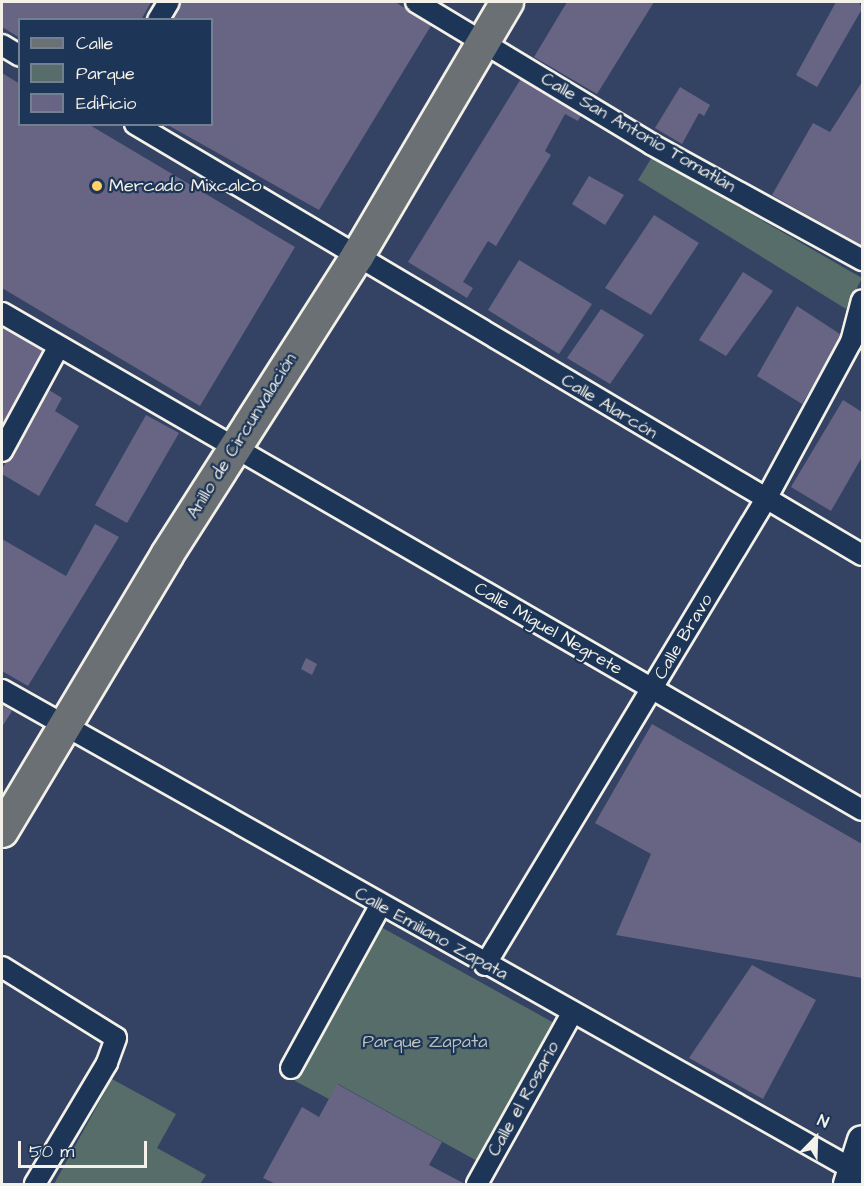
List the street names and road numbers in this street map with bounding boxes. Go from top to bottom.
street label: Calle San Antonio Tomatlán [537,68,739,198]
street label: Anillo de Circunvalación [182,349,302,523]
street label: Calle Alarcón [557,370,661,444]
street label: Calle Miguel Negrete [470,578,626,680]
street label: Calle Bravo [650,590,718,684]
street label: Calle Emiliano Zapata [351,883,511,985]
street label: Calle el Rosario [483,1038,565,1160]

